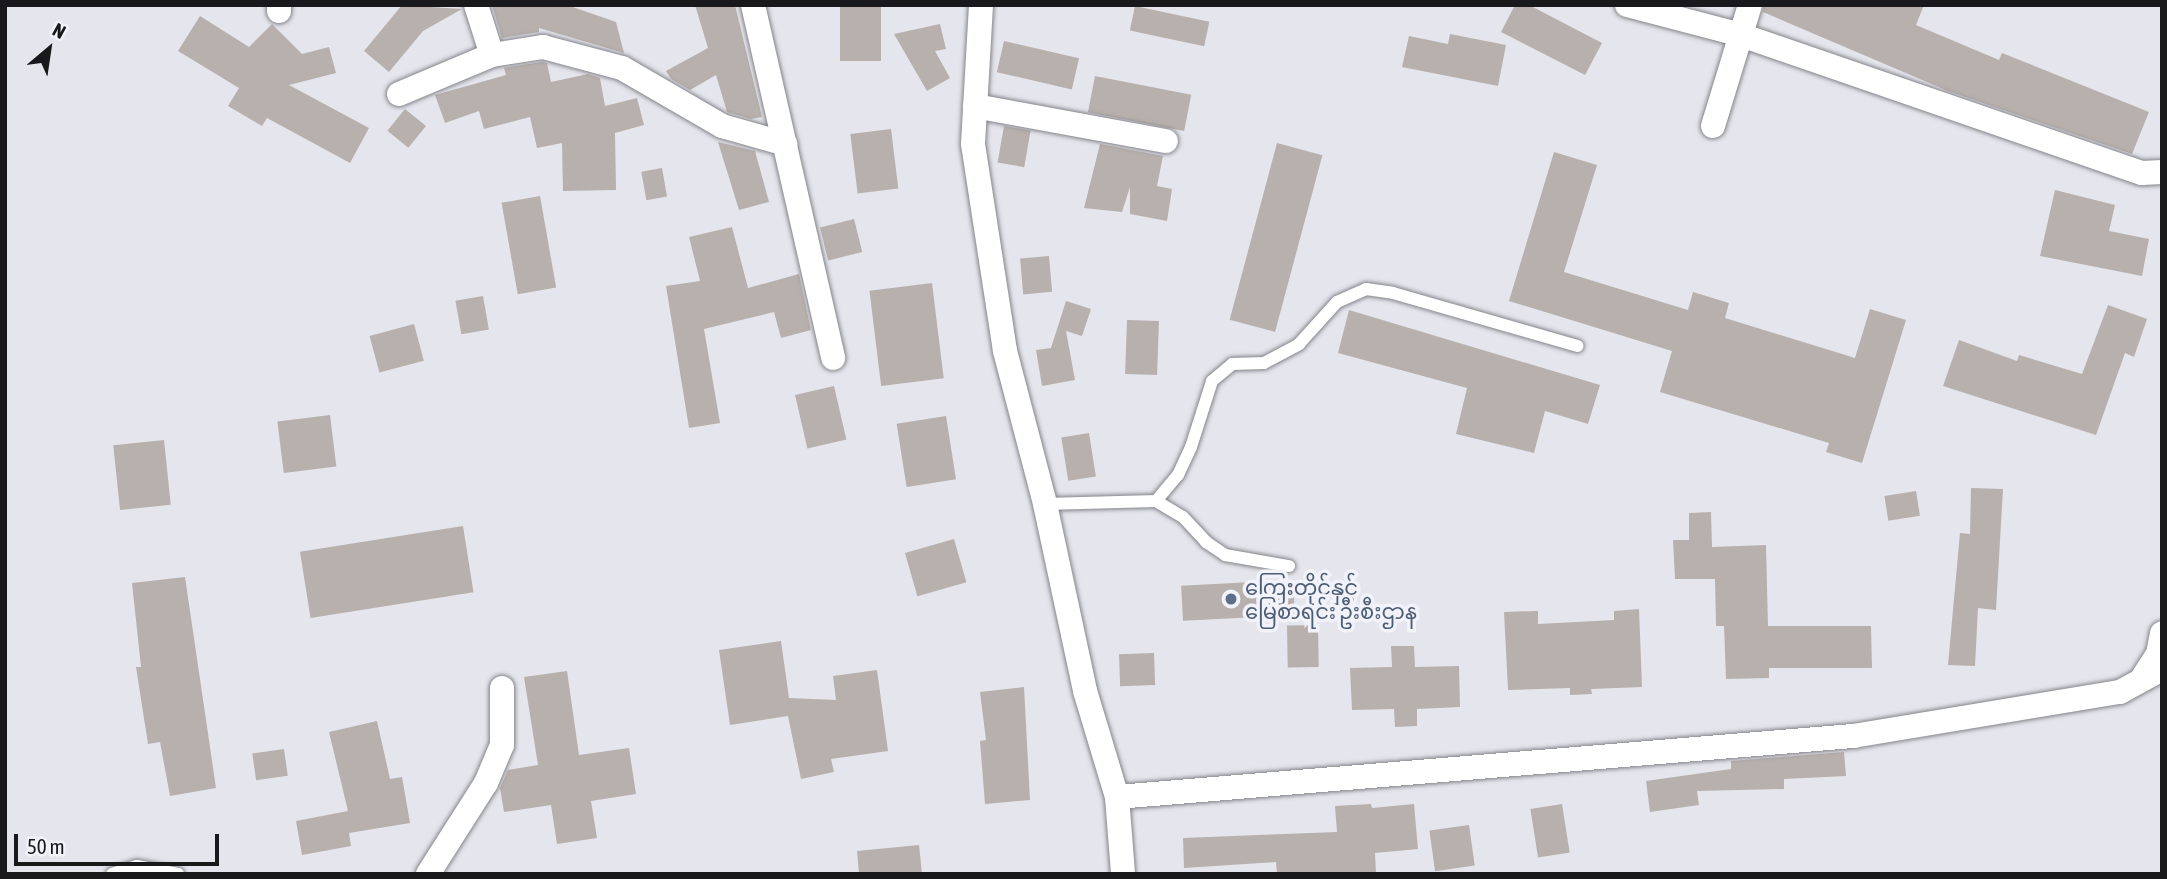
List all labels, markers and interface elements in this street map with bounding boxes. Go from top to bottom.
north arrow [14,14,84,84]
text: N [49,18,69,43]
place label: ကြေးတိုင်နှင့် မြေစာရင်း ဦးစီးဌာန [1245,574,1417,624]
marker: ကြေးတိုင်နှင့် မြေစာရင်း ဦးစီးဌာန [1223,591,1239,607]
scale bar [18,820,222,864]
text: 50 m [27,834,65,858]

